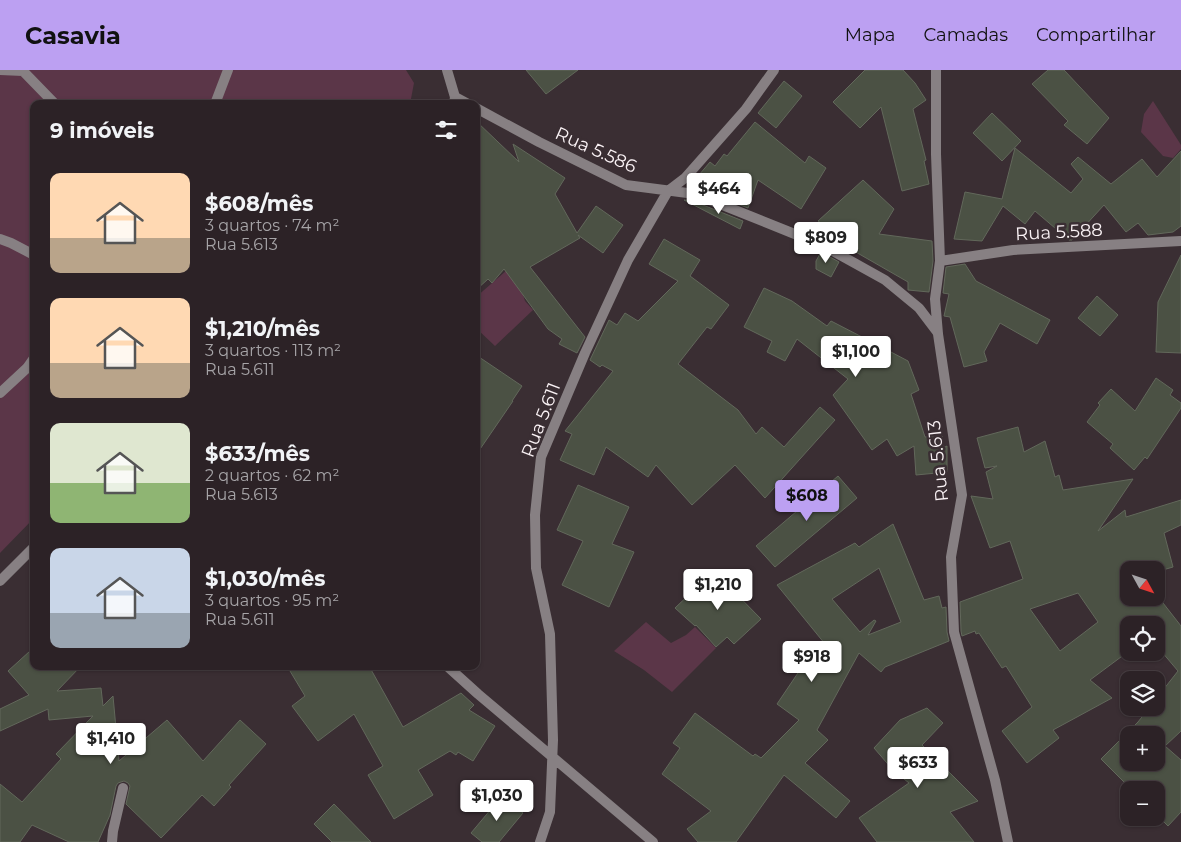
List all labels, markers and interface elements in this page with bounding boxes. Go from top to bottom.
text: Casavia [25,21,121,50]
text: Mapa [845,24,895,46]
text: Camadas [923,24,1008,46]
text: Compartilhar [1036,24,1156,46]
icon: filters [432,116,460,144]
text: 9 imóveis [50,118,154,143]
street label: Rua 5.586 [552,122,640,178]
pin: $464 [689,172,749,215]
text: $464 [698,179,740,198]
text: $608/mês [205,191,313,216]
icon: home [90,193,150,253]
text: 3 quartos · 74 m² [205,216,339,235]
street label: Rua 5.588 [1015,219,1103,245]
pin: $809 [796,222,856,264]
text: $809 [805,228,847,247]
text: Rua 5.613 [205,235,278,254]
text: $1,210/mês [205,316,320,341]
icon: home [90,318,150,378]
pin: $1,100 [815,336,897,378]
text: 3 quartos · 113 m² [205,341,341,360]
text: $1,100 [832,342,880,361]
text: Rua 5.611 [205,360,275,379]
street label: Rua 5.611 [517,380,565,460]
street label: Rua 5.613 [923,419,953,503]
text: $633/mês [205,441,310,466]
icon: home [90,443,150,503]
text: 2 quartos · 62 m² [205,466,339,485]
pin: $608 [777,480,837,522]
text: Rua 5.613 [205,485,278,504]
text: $608 [786,486,828,505]
north arrow [1120,561,1165,606]
map controls [1120,561,1165,826]
text: $1,030/mês [205,566,325,591]
icon: home [90,568,150,628]
pin: $1,210 [677,568,759,611]
text: $1,210 [694,575,742,594]
text: 3 quartos · 95 m² [205,591,339,610]
text: Rua 5.611 [205,610,275,629]
button: locate [1120,616,1165,661]
pin: $918 [782,640,842,683]
text: $918 [793,647,831,666]
button: layers [1120,671,1165,716]
pin: $1,410 [70,722,152,765]
button: + [1120,726,1165,771]
text: $1,410 [87,729,135,748]
pin: $633 [888,746,948,789]
text: $633 [898,753,938,772]
pin: $1,030 [456,780,538,822]
button: − [1120,781,1165,826]
text: $1,030 [471,786,523,805]

